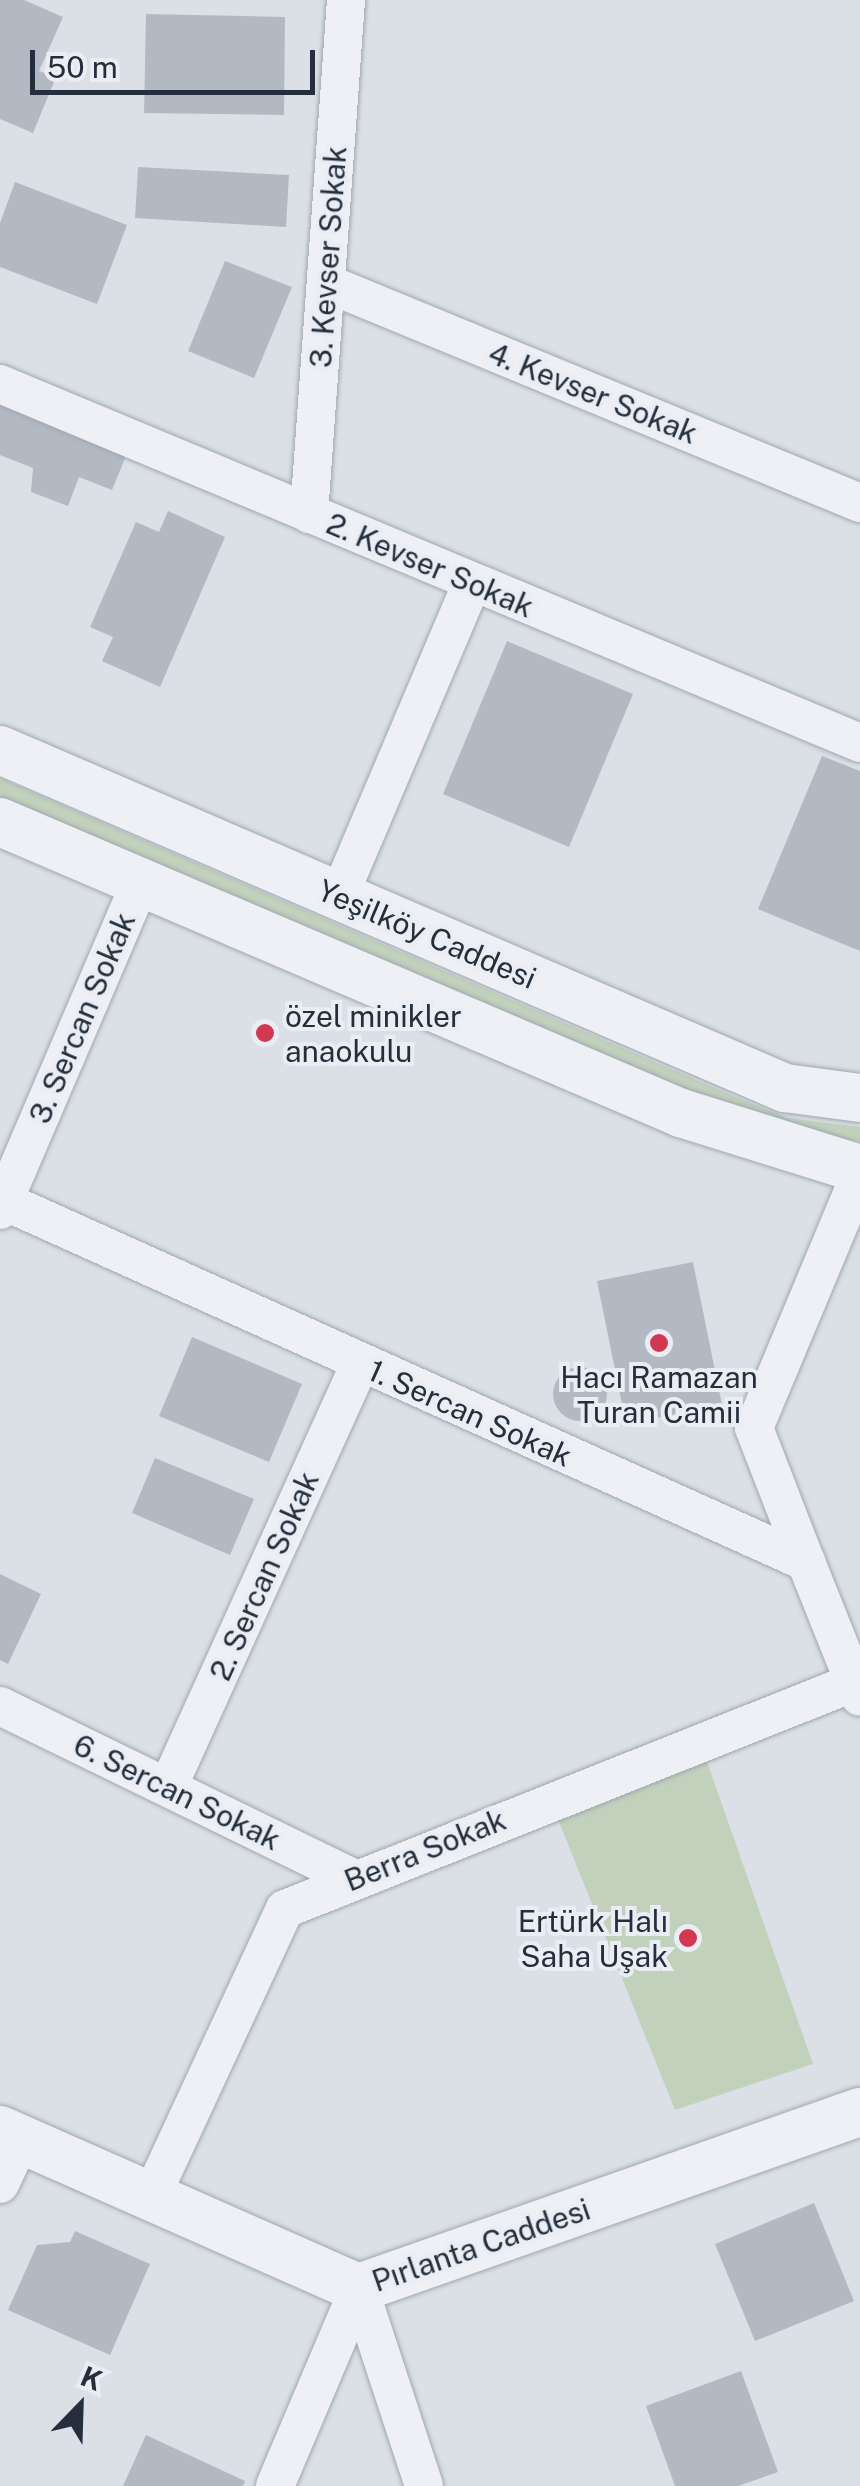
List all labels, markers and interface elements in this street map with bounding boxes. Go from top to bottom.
scale bar [35,30,320,92]
text: 50 m [47,49,118,85]
street label: 3. Kevser Sokak [302,145,354,369]
street label: 4. Kevser Sokak [483,335,703,451]
street label: 2. Kevser Sokak [321,505,539,625]
street label: Yeşilköy Caddesi [312,872,542,996]
street label: 3. Sercan Sokak [21,907,143,1129]
place label: özel minikler anaokulu [285,998,462,1068]
marker: özel minikler anaokulu [254,1022,276,1044]
marker: Hacı Ramazan Turan Camii [648,1332,670,1354]
street label: 1. Sercan Sokak [363,1352,577,1474]
place label: Hacı Ramazan Turan Camii [560,1359,758,1430]
street label: 2. Sercan Sokak [202,1466,326,1686]
street label: 6. Sercan Sokak [68,1726,286,1858]
street label: Berra Sokak [339,1801,511,1899]
place label: Ertürk Halı Saha Uşak [518,1903,668,1974]
marker: Ertürk Halı Saha Uşak [677,1927,699,1949]
street label: Pırlanta Caddesi [367,2191,595,2299]
north arrow [30,2356,130,2456]
text: K [76,2359,108,2397]

